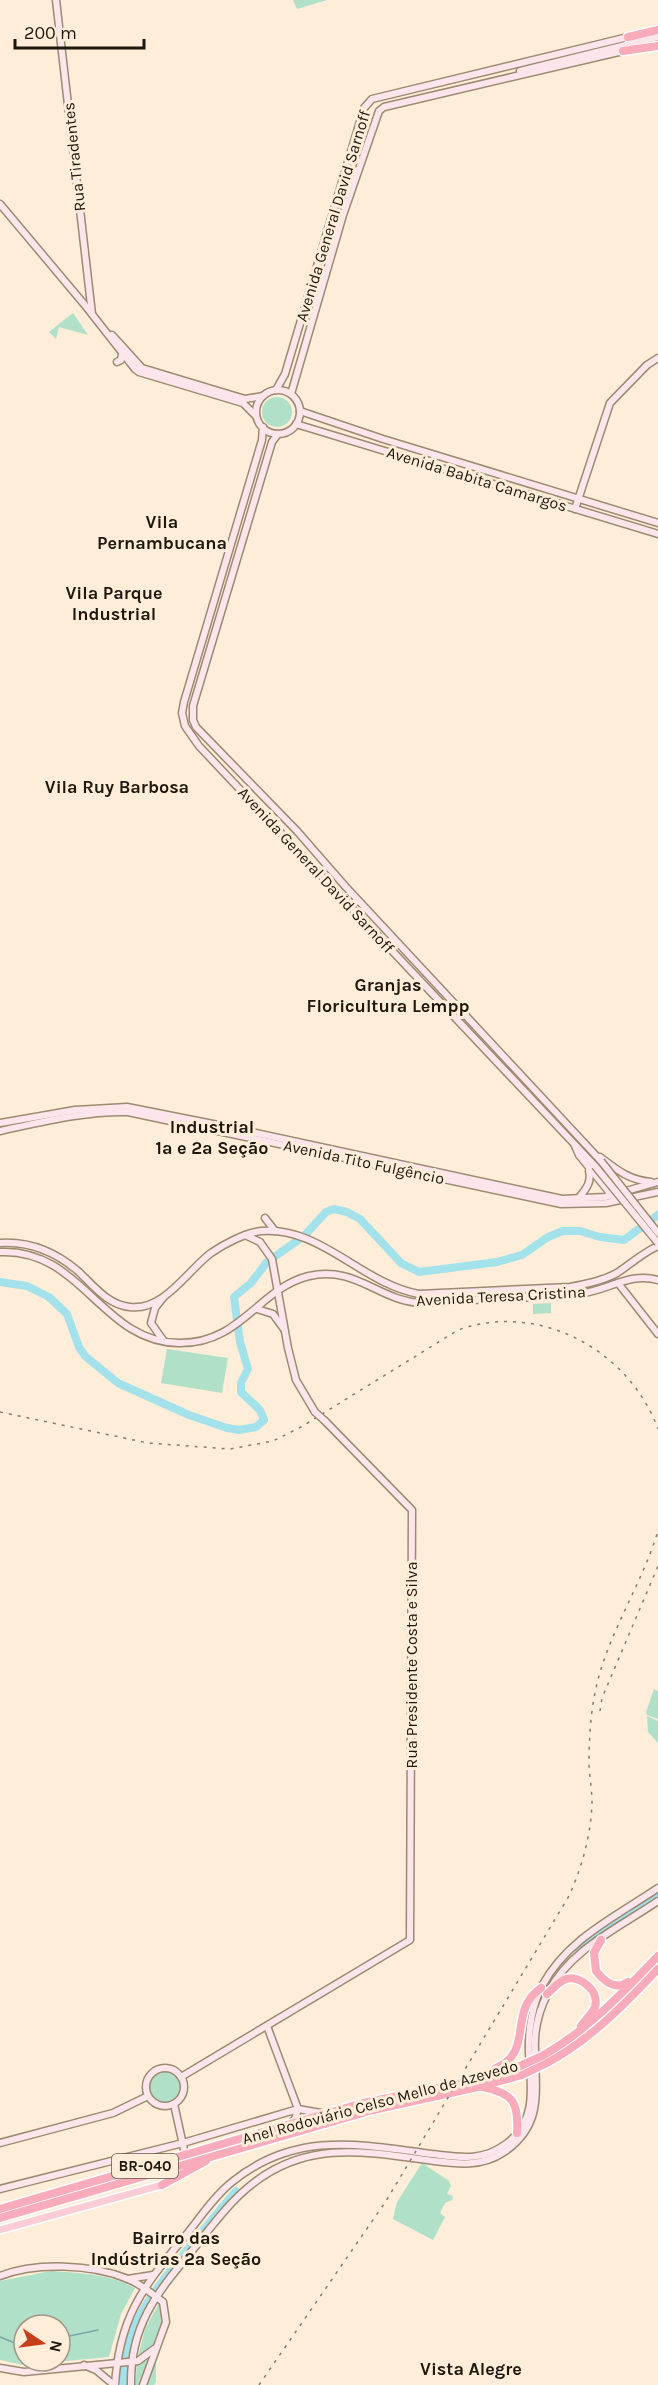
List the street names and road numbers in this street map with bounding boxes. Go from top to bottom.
street label: Rua Tiradentes [59,102,89,212]
street label: Avenida General David Sarnoff [292,108,374,324]
street label: Avenida Babita Camargos [385,443,569,515]
street label: Avenida General David Sarnoff [234,783,398,957]
street label: Avenida Tito Fulgêncio [282,1136,446,1188]
street label: Avenida Teresa Cristina [416,1282,586,1310]
street label: Rua Presidente Costa e Silva [402,1562,421,1768]
street label: Anel Rodoviário Celso Mello de Azevedo [240,2056,520,2148]
road number: BR-040 [112,2154,178,2178]

